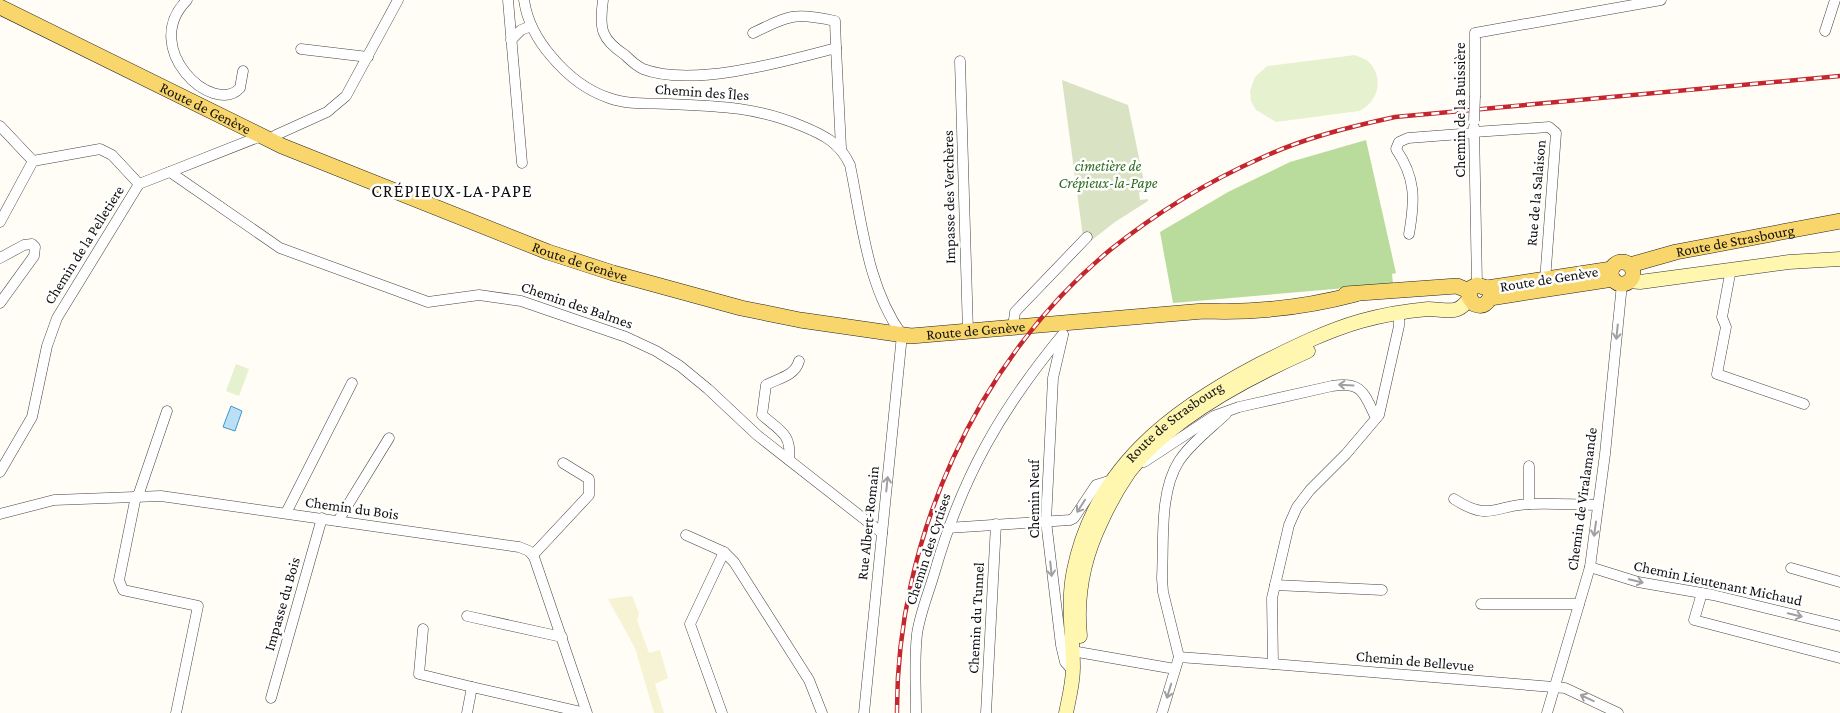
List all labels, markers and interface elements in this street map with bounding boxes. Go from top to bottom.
street label: Chemin de la Buissière [1452,42,1468,178]
street label: Route de Genève [157,79,254,138]
street label: Chemin des Îles [654,81,750,103]
street label: Impasse des Verchères [940,130,959,264]
street label: Rue de la Salaison [1523,139,1549,247]
park label: cimetière de Crépieux-la-Pape [1059,158,1158,192]
district label: CRÉPIEUX-LA-PAPE [371,181,533,201]
street label: Chemin de la Pelletiere [41,182,127,307]
street label: Route de Strasbourg [1674,222,1796,260]
street label: Route de Genève [530,239,630,285]
street label: Route de Genève [1499,263,1600,295]
street label: Chemin des Balmes [519,278,635,332]
street label: Route de Genève [926,318,1026,343]
one-way arrow [1612,324,1622,340]
street label: Route de Strasbourg [1122,378,1227,465]
one-way arrow [1339,381,1355,390]
street label: Chemin de Viralamande [1564,426,1600,572]
street label: Chemin Neuf [1026,458,1042,539]
street label: Rue Albert-Romain [854,465,882,581]
one-way arrow [882,476,892,492]
street label: Chemin des Cytises [902,491,955,607]
street label: Chemin du Bois [304,494,400,523]
one-way arrow [1076,498,1086,512]
one-way arrow [1590,520,1600,536]
street label: Impasse du Bois [261,555,304,653]
street label: Chemin Lieutenant Michaud [1632,557,1804,609]
one-way arrow [1046,561,1056,577]
street label: Chemin du Tunnel [965,562,987,674]
one-way arrow [1628,577,1644,586]
one-way arrow [1787,611,1803,620]
street label: Chemin de Bellevue [1355,648,1475,674]
one-way arrow [1163,683,1173,699]
one-way arrow [1580,693,1595,703]

